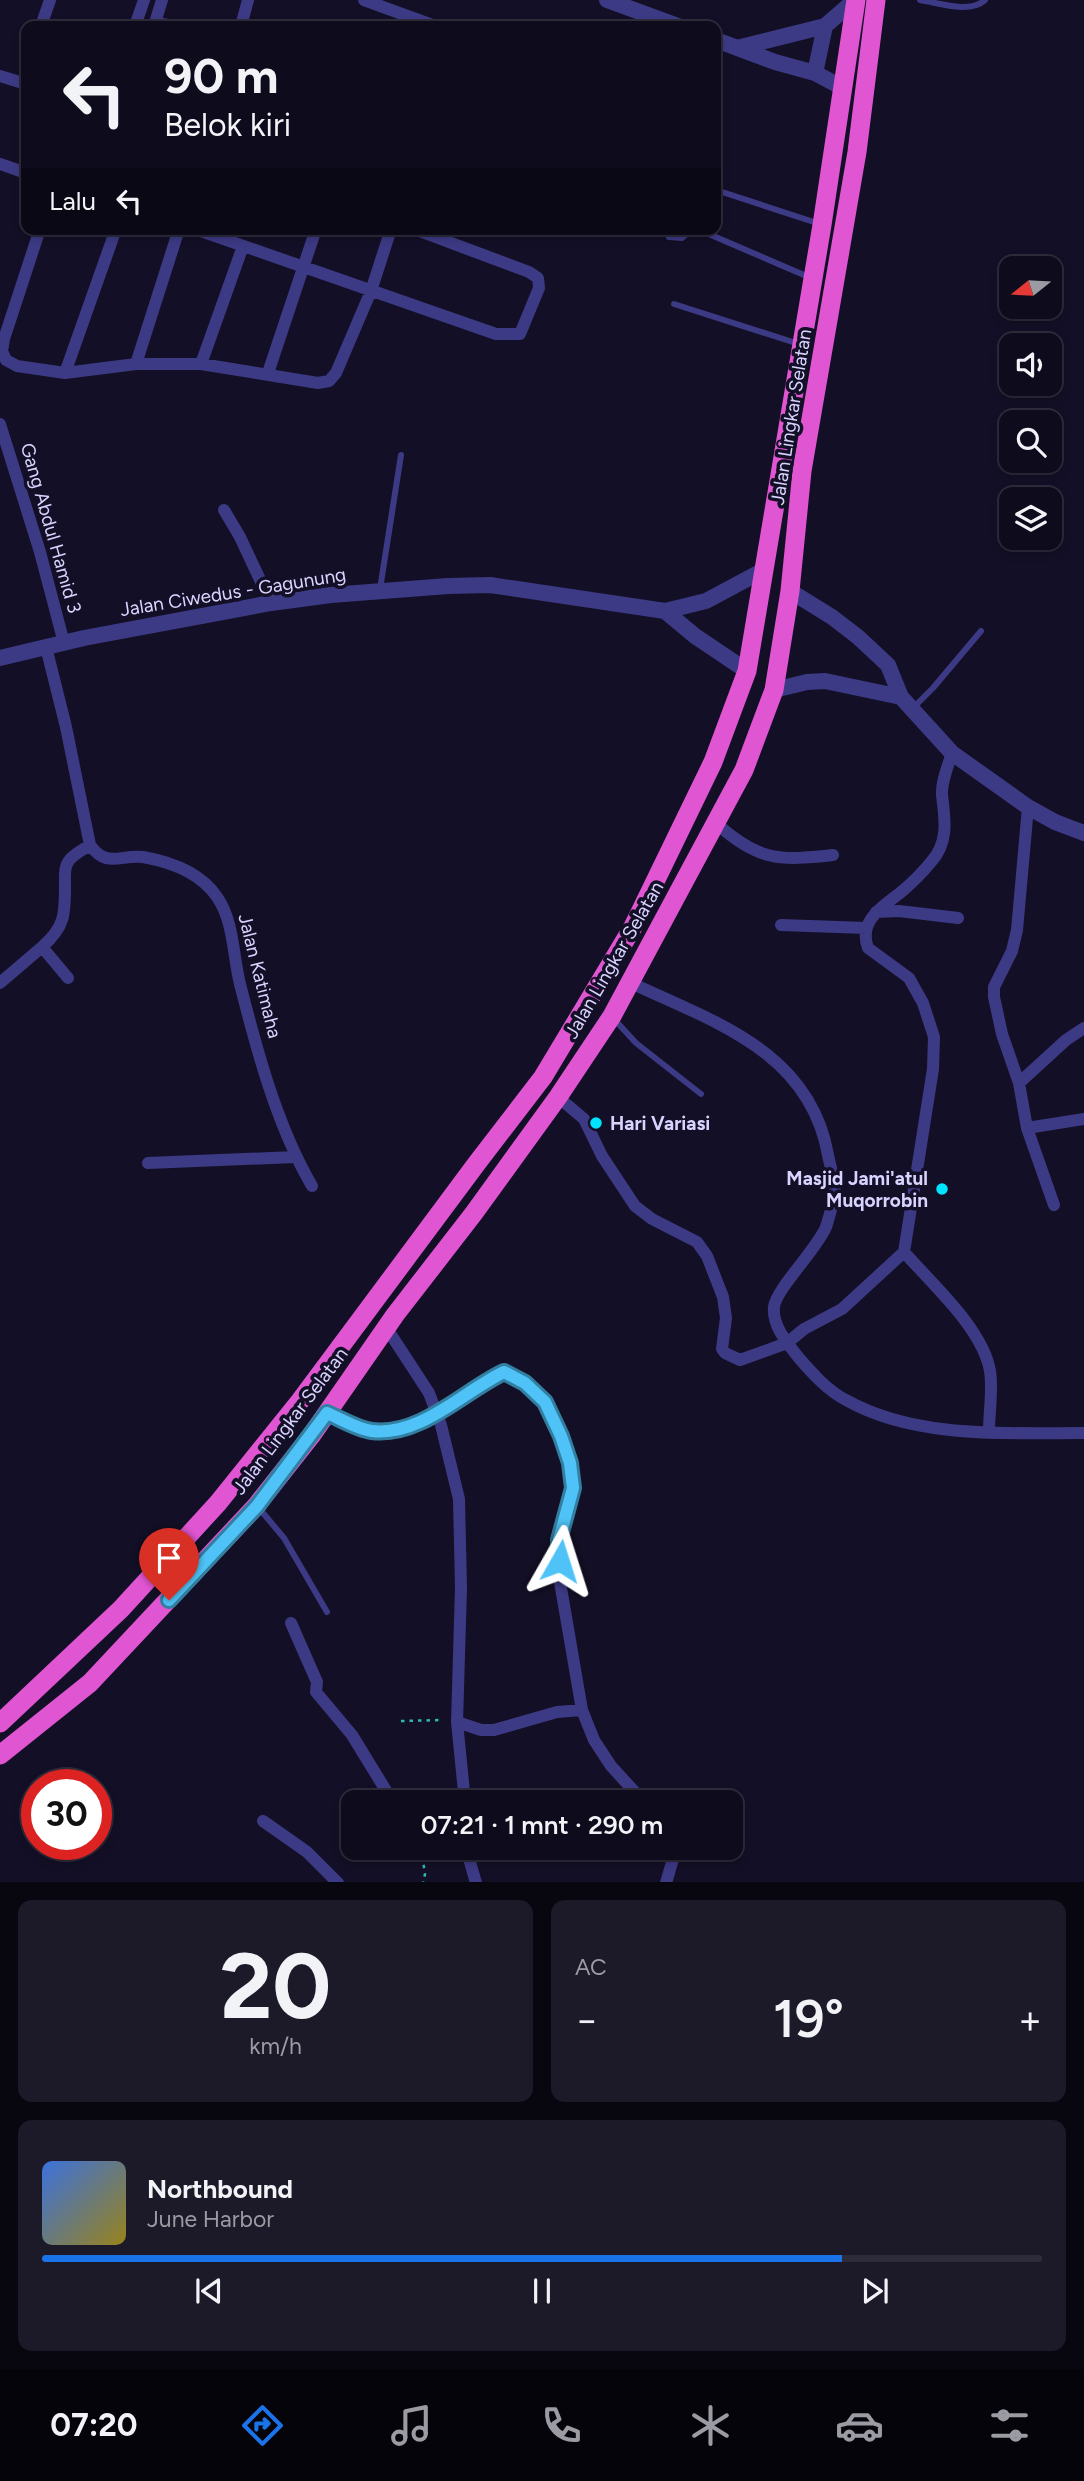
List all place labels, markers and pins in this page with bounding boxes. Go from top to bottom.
place label: Hari Variasi [610,1112,710,1135]
marker: Hari Variasi [588,1115,604,1131]
place label: Masjid Jami'atul Muqorrobin [786,1167,928,1212]
marker: Masjid Jami'atul Muqorrobin [934,1181,950,1197]
pin [139,1528,199,1600]

